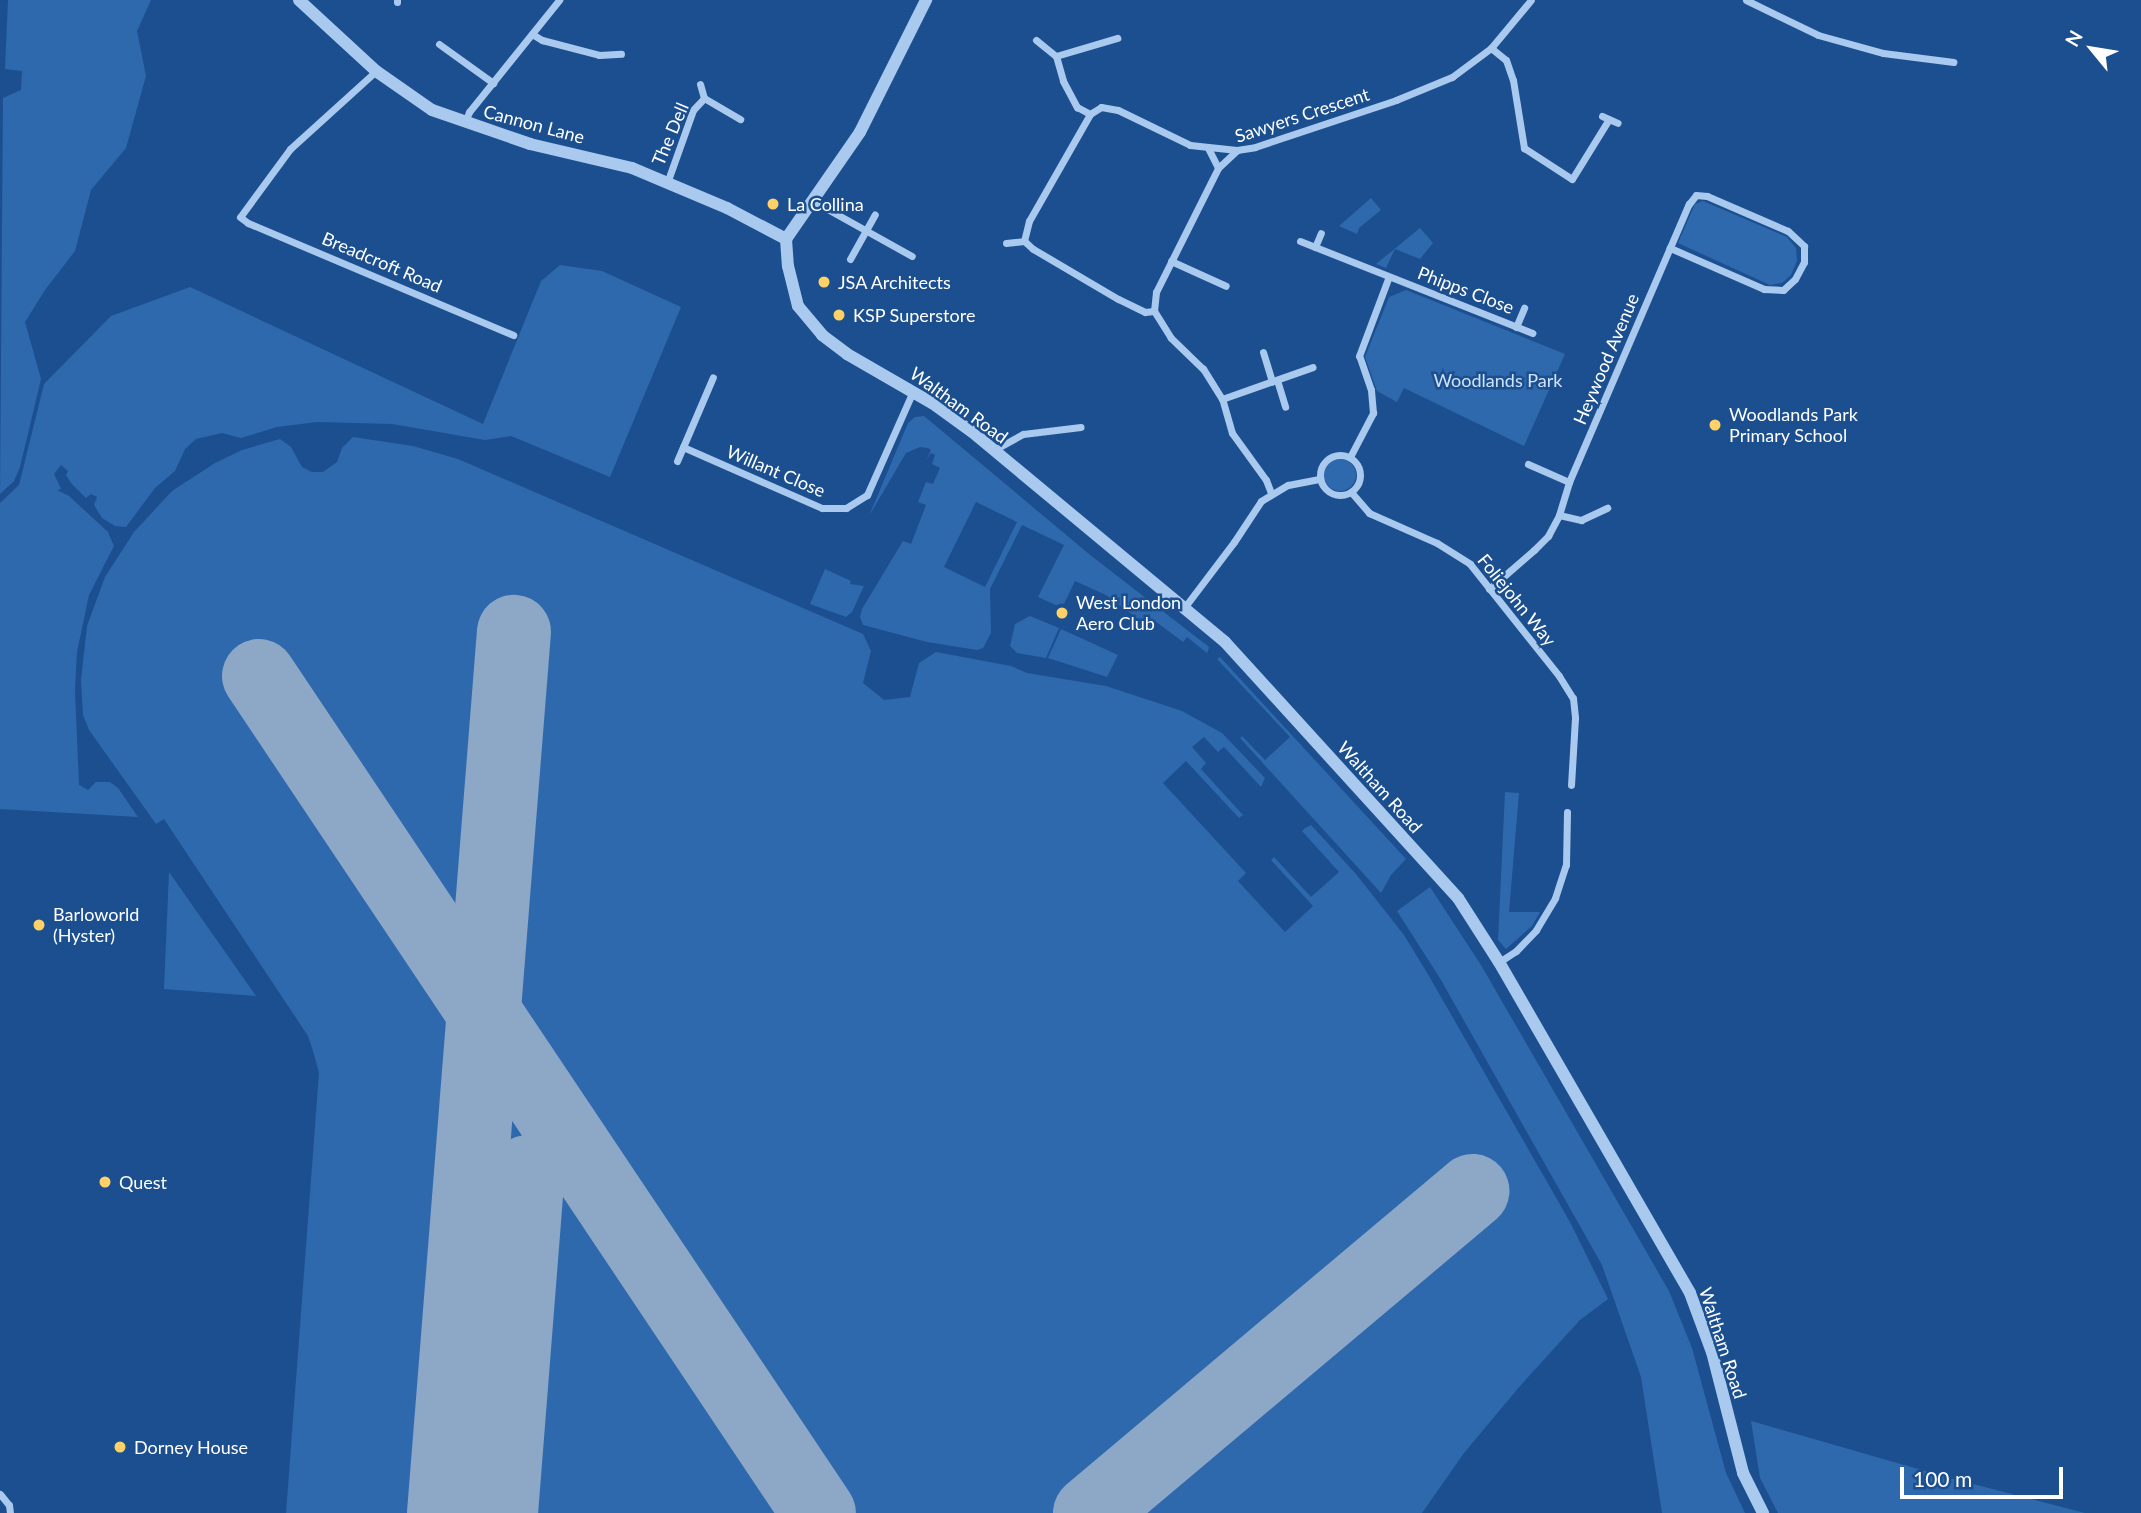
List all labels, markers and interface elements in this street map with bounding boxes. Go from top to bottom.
north arrow [2057,14,2127,84]
text: N [2060,26,2087,50]
street label: Sawyers Crescent [1232,83,1372,147]
street label: The Dell [647,99,693,169]
street label: Cannon Lane [481,100,587,148]
place label: La Collina [787,193,864,215]
marker: La Collina [765,196,781,212]
street label: Breadcroft Road [319,227,445,297]
street label: Phipps Close [1415,262,1517,318]
place label: JSA Architects [838,271,952,293]
marker: JSA Architects [816,274,832,290]
street label: Heywood Avenue [1569,290,1643,428]
place label: KSP Superstore [853,304,976,326]
marker: KSP Superstore [831,307,847,323]
street label: Waltham Road [906,362,1012,448]
park label: Woodlands Park [1434,369,1562,391]
place label: Woodlands Park Primary School [1729,404,1858,446]
marker: Woodlands Park Primary School [1707,417,1723,433]
street label: Willant Close [723,441,829,501]
street label: Foliejohn Way [1473,549,1561,651]
place label: West London Aero Club [1076,592,1181,634]
marker: West London Aero Club [1054,605,1070,621]
street label: Waltham Road [1333,737,1427,837]
place label: Barloworld (Hyster) [53,904,139,946]
marker: Barloworld (Hyster) [31,917,47,933]
place label: Quest [119,1171,167,1193]
marker: Quest [97,1174,113,1190]
street label: Waltham Road [1695,1285,1751,1401]
place label: Dorney House [134,1436,249,1458]
marker: Dorney House [112,1439,128,1455]
scale bar [1903,1454,2066,1498]
text: 100 m [1913,1466,1972,1491]

